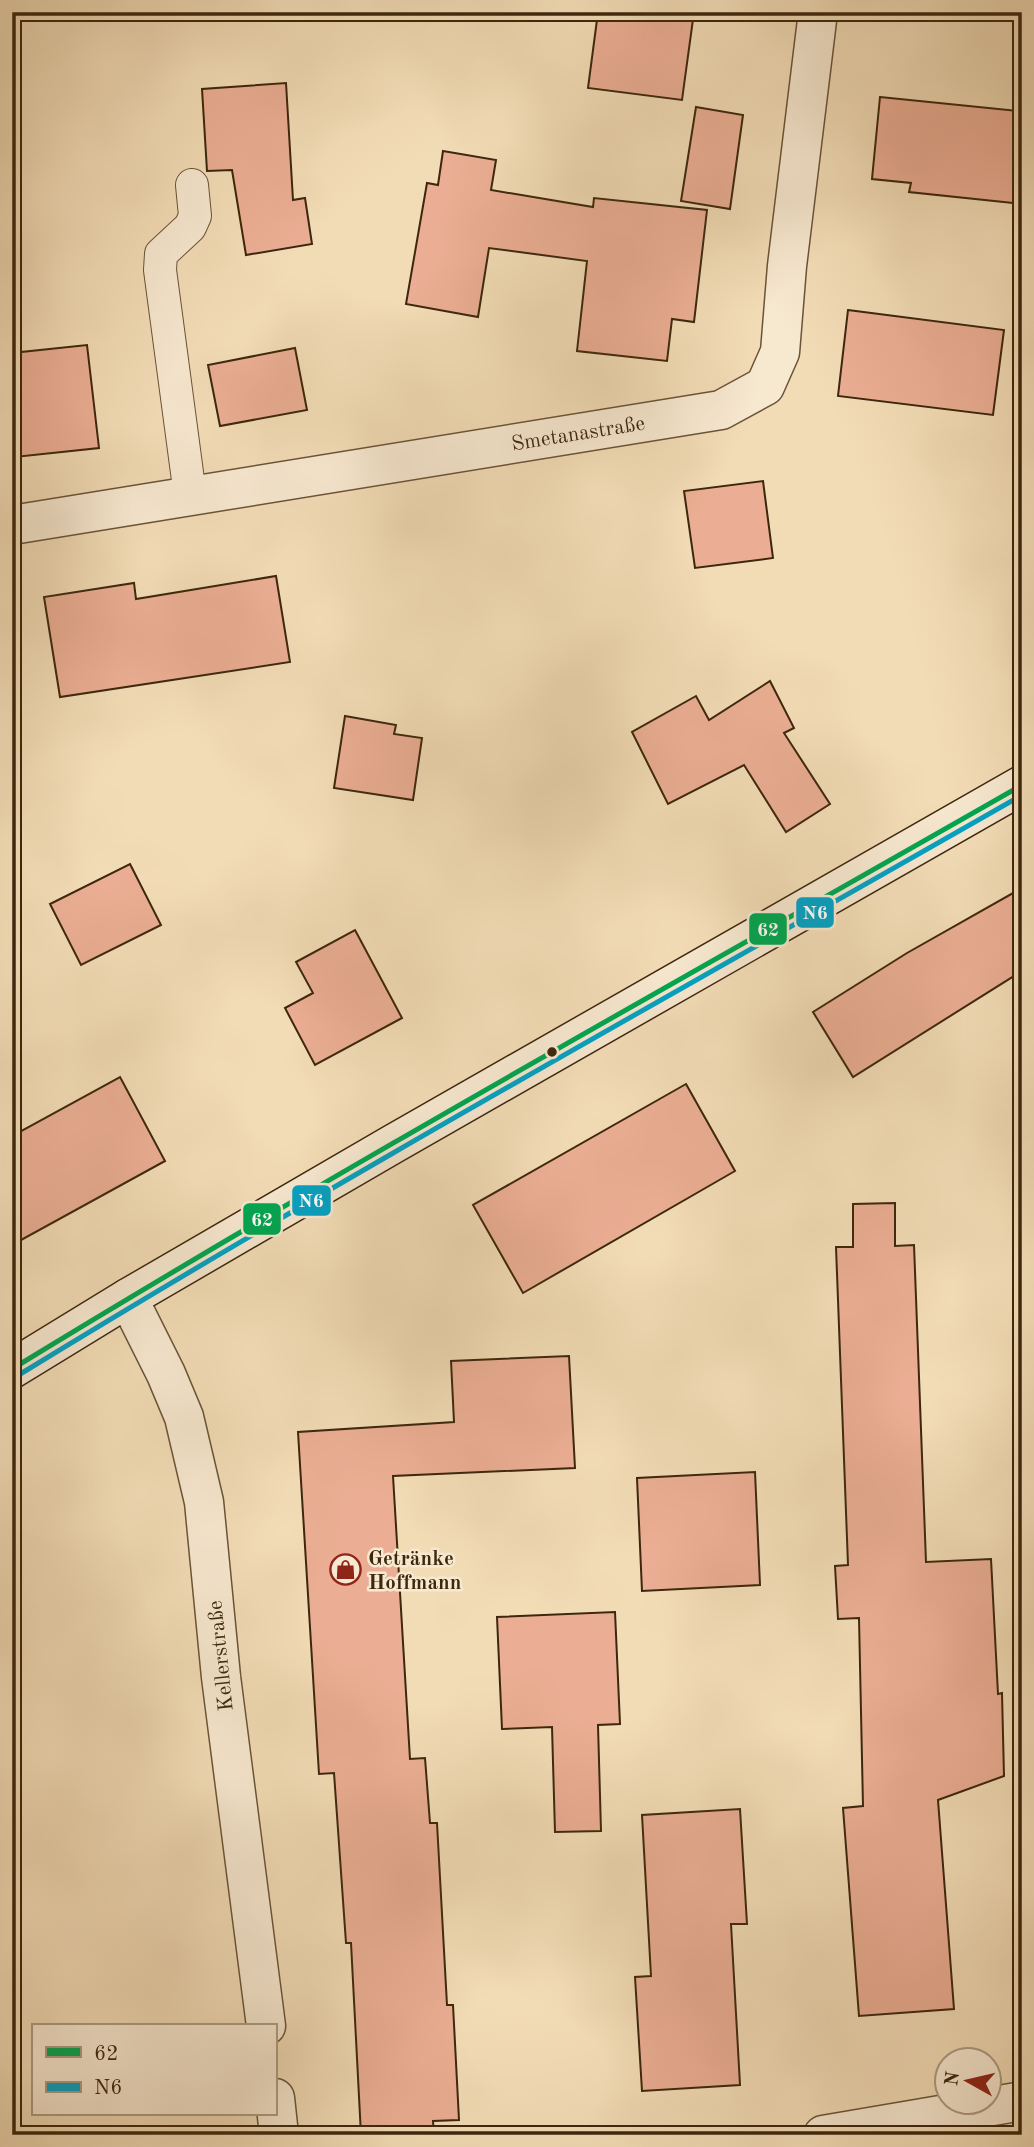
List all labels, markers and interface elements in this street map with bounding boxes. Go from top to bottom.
street label: Smetanastraße [510,414,647,455]
line badge: N6 [795,896,835,929]
text: N6 [802,905,828,924]
line badge: 62 [748,912,788,946]
text: 62 [757,922,779,941]
unlabelled marker [545,1045,559,1059]
line badge: N6 [291,1184,332,1217]
text: N6 [298,1193,324,1212]
line badge: 62 [242,1202,282,1236]
text: 62 [251,1212,273,1231]
place label: Getränke Hoffmann [368,1549,461,1594]
shop icon: Getränke Hoffmann [328,1553,362,1587]
street label: Kellerstraße [205,1599,238,1712]
legend [32,2024,276,2116]
text: 62 [94,2044,118,2065]
north arrow [932,2046,1002,2116]
text: N [943,2070,964,2087]
text: N6 [94,2078,122,2099]

